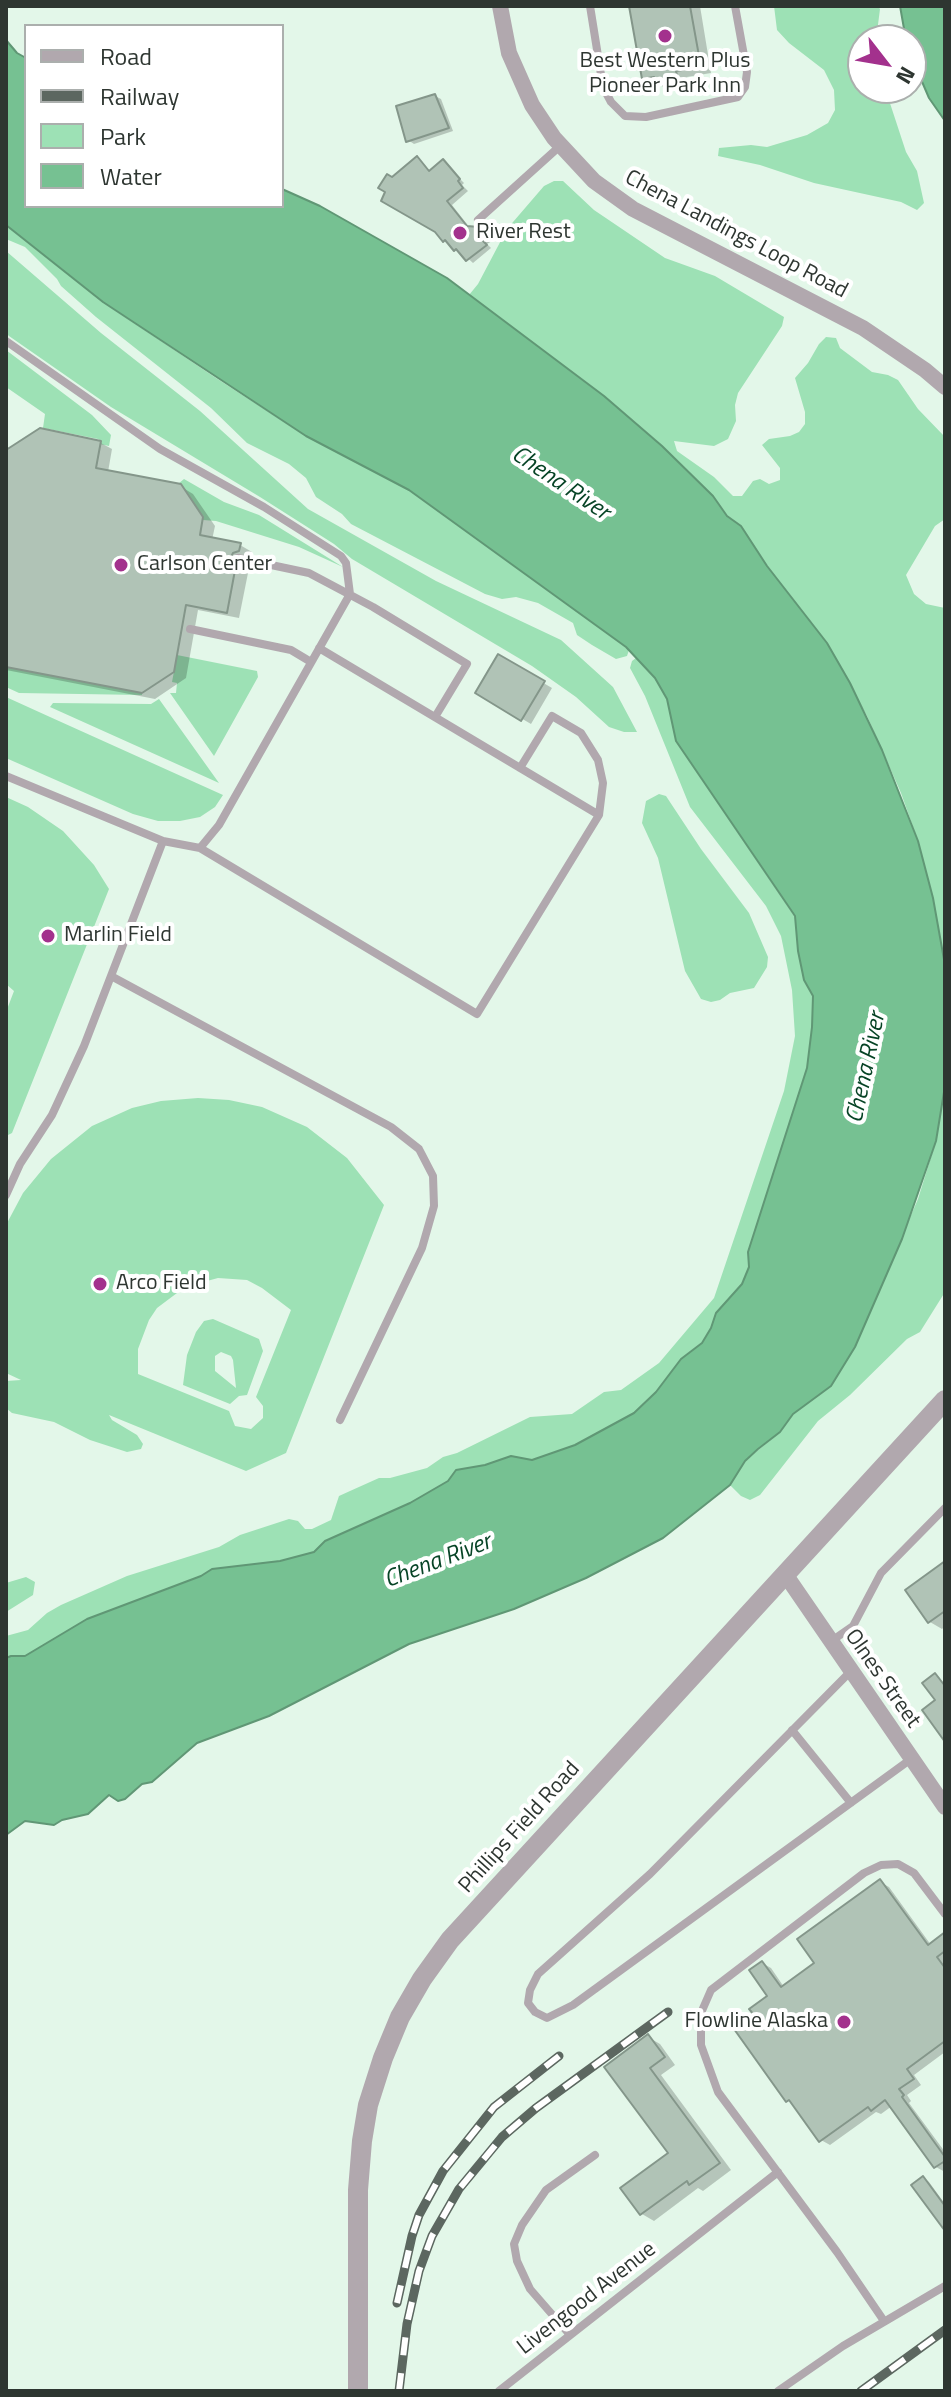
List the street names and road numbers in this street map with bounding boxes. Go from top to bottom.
street label: Chena Landings Loop Road [620,165,852,305]
street label: Olnes Street [838,1625,926,1733]
street label: Phillips Field Road [454,1757,586,1899]
street label: Livengood Avenue [512,2237,662,2361]

